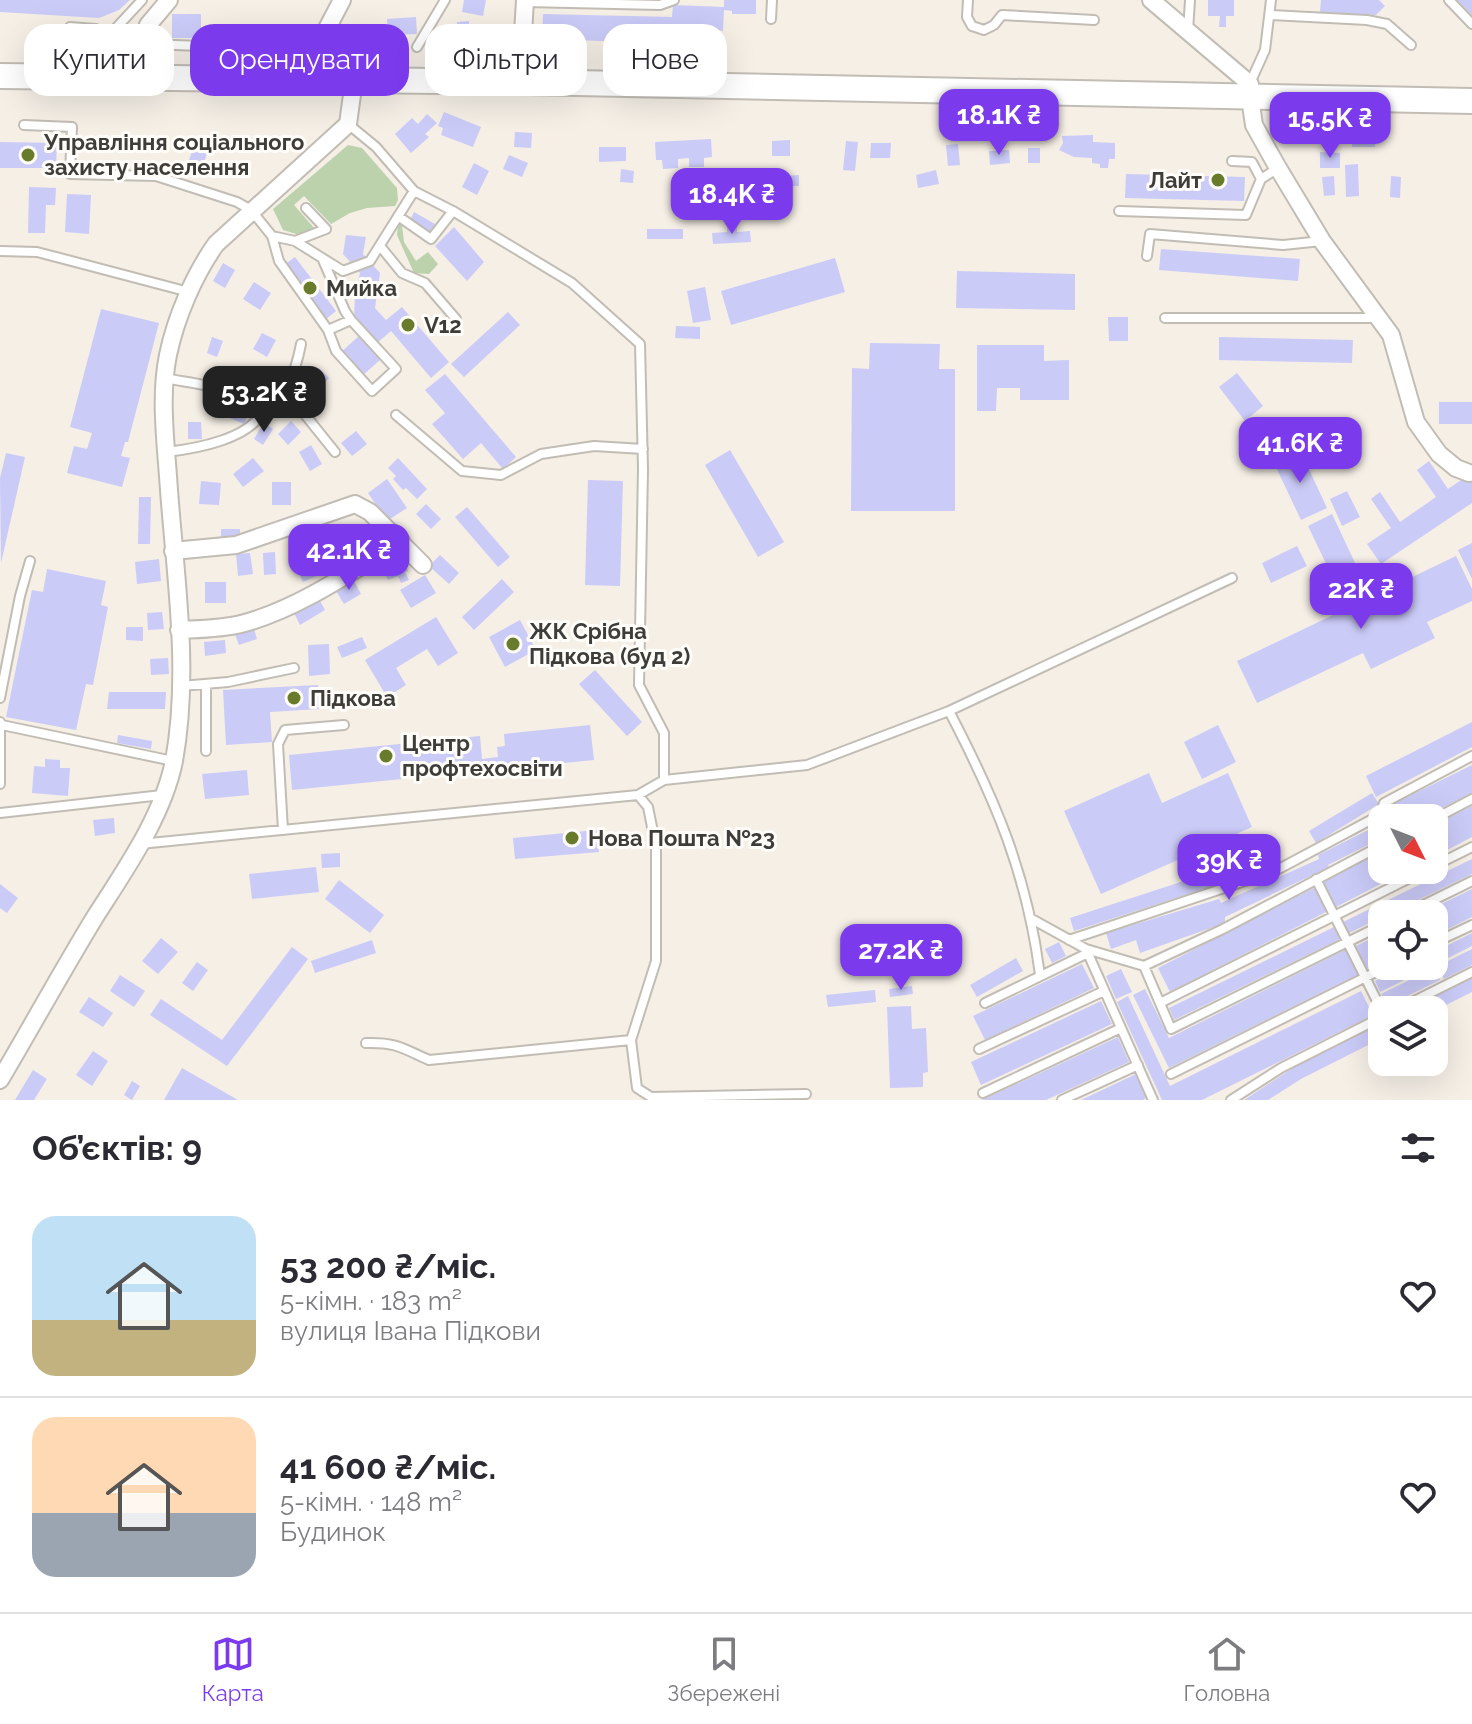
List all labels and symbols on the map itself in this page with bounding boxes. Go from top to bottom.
pin: 18.1K ₴ [925,89,1073,157]
pin: 15.5K ₴ [1256,92,1404,160]
place label: Управління соціального захисту населення [43,129,304,180]
marker: Управління соціального захисту населення [19,146,37,164]
place label: Лайт [1149,167,1202,193]
pin: 18.4K ₴ [658,168,806,236]
marker: Лайт [1209,171,1227,189]
place label: Мийка [326,275,397,301]
marker: Мийка [301,279,319,297]
place label: V12 [424,312,462,338]
marker: V12 [399,316,417,334]
pin: 53.2K ₴ [190,366,338,434]
pin: 41.6K ₴ [1226,417,1374,485]
pin: 42.1K ₴ [275,524,423,592]
pin: 22K ₴ [1305,563,1417,631]
place label: ЖК Срібна Підкова (буд 2) [529,618,690,669]
marker: ЖК Срібна Підкова (буд 2) [504,635,522,653]
place label: Підкова [310,685,396,711]
marker: Підкова [285,689,303,707]
place label: Центр профтехосвіти [402,730,563,781]
marker: Центр профтехосвіти [377,747,395,765]
north arrow [1368,804,1448,884]
place label: Нова Пошта №23 [588,825,775,851]
marker: Нова Пошта №23 [563,829,581,847]
pin: 39K ₴ [1173,834,1285,902]
pin: 27.2K ₴ [827,924,975,992]

